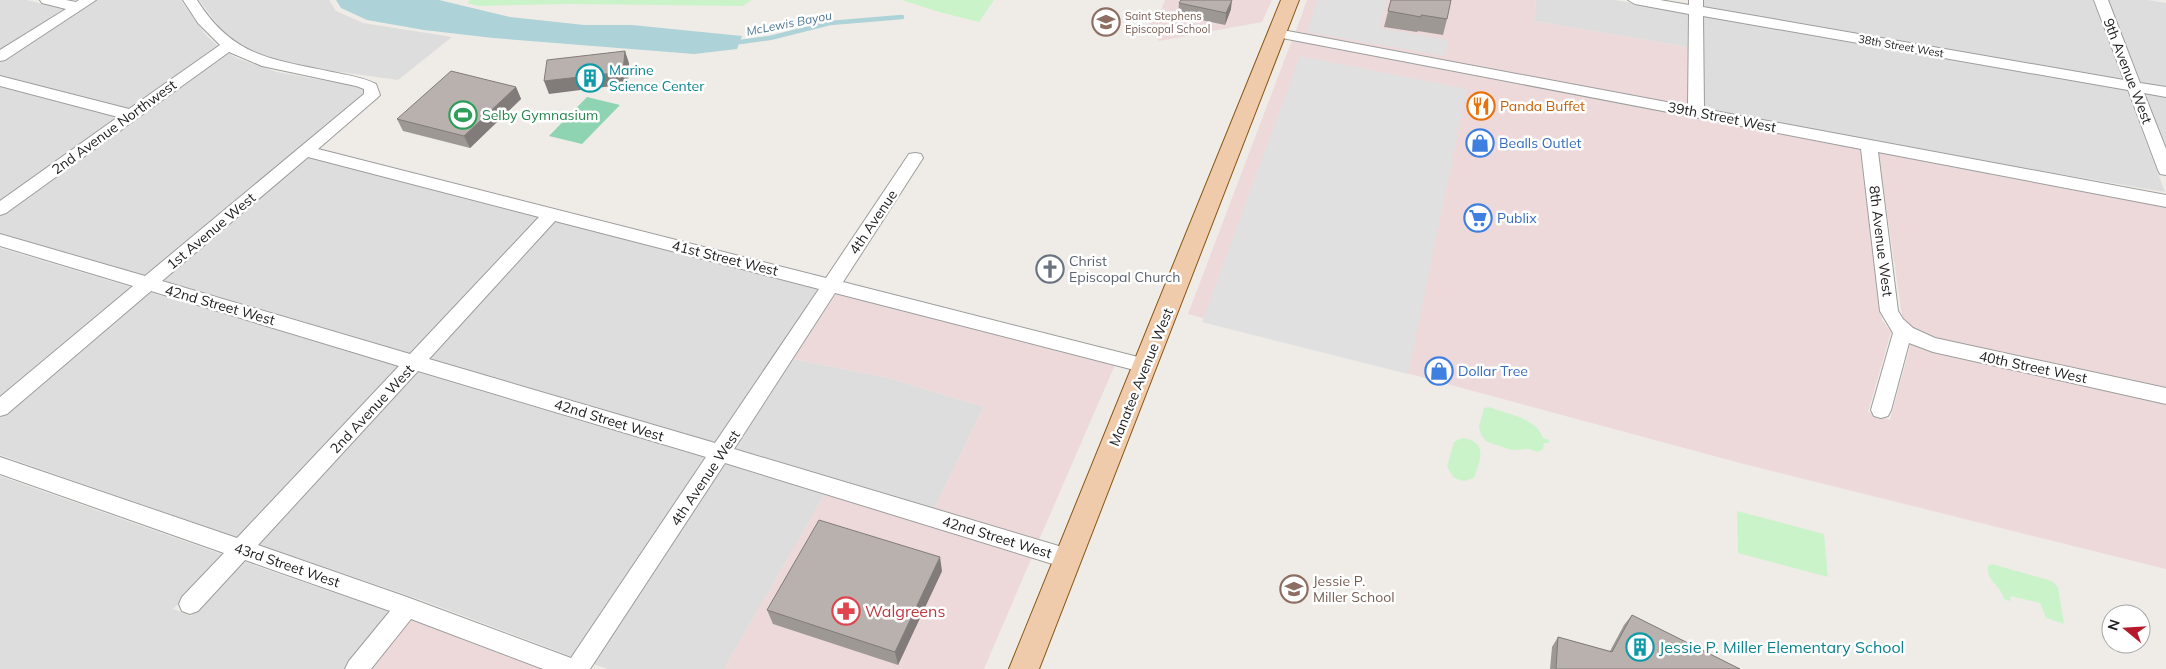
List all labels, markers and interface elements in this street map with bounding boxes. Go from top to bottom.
water label: McLewis Bayou [745,7,833,39]
school or university icon: Saint Stephens Episcopal School [1091,7,1121,37]
place label: Saint Stephens Episcopal School [1125,9,1210,36]
street label: 9th Avenue West [2100,16,2156,126]
street label: 38th Street West [1857,32,1945,60]
place label: Marine Science Center [609,61,705,95]
building icon: Marine Science Center [575,63,605,93]
street label: 2nd Avenue Northwest [48,76,180,178]
restaurant icon: Panda Buffet [1466,91,1496,121]
place label: Panda Buffet [1500,97,1585,115]
street label: 39th Street West [1666,98,1778,136]
sports icon: Selby Gymnasium [448,100,478,130]
place label: Selby Gymnasium [482,106,598,124]
shop icon: Bealls Outlet [1465,128,1495,158]
place label: Bealls Outlet [1499,134,1582,152]
street label: 8th Avenue West [1865,184,1897,298]
street label: 4th Avenue [845,186,901,258]
street label: 1st Avenue West [163,189,259,273]
supermarket icon: Publix [1463,203,1493,233]
place label: Publix [1497,209,1537,227]
street label: 41st Street West [670,236,780,280]
place label: Christ Episcopal Church [1069,252,1180,286]
church icon: Christ Episcopal Church [1035,254,1065,284]
street label: 42nd Street West [163,281,277,329]
street label: Manatee Avenue West [1105,305,1177,449]
street label: 40th Street West [1977,347,2089,387]
shop icon: Dollar Tree [1424,356,1454,386]
street label: 2nd Avenue West [326,361,418,457]
place label: Dollar Tree [1458,362,1528,380]
street label: 42nd Street West [552,395,666,445]
street label: 4th Avenue West [666,427,744,529]
street label: 42nd Street West [940,512,1054,562]
street label: 43rd Street West [232,539,342,592]
place label: Jessie P. Miller School [1313,572,1395,606]
school or university icon: Jessie P. Miller School [1279,574,1309,604]
pharmacy icon: Walgreens [831,596,861,626]
place label: Walgreens [865,601,945,621]
north arrow [2101,604,2151,654]
text: N [2103,617,2124,633]
building icon: Jessie P. Miller Elementary School [1625,632,1655,662]
place label: Jessie P. Miller Elementary School [1659,637,1904,657]

